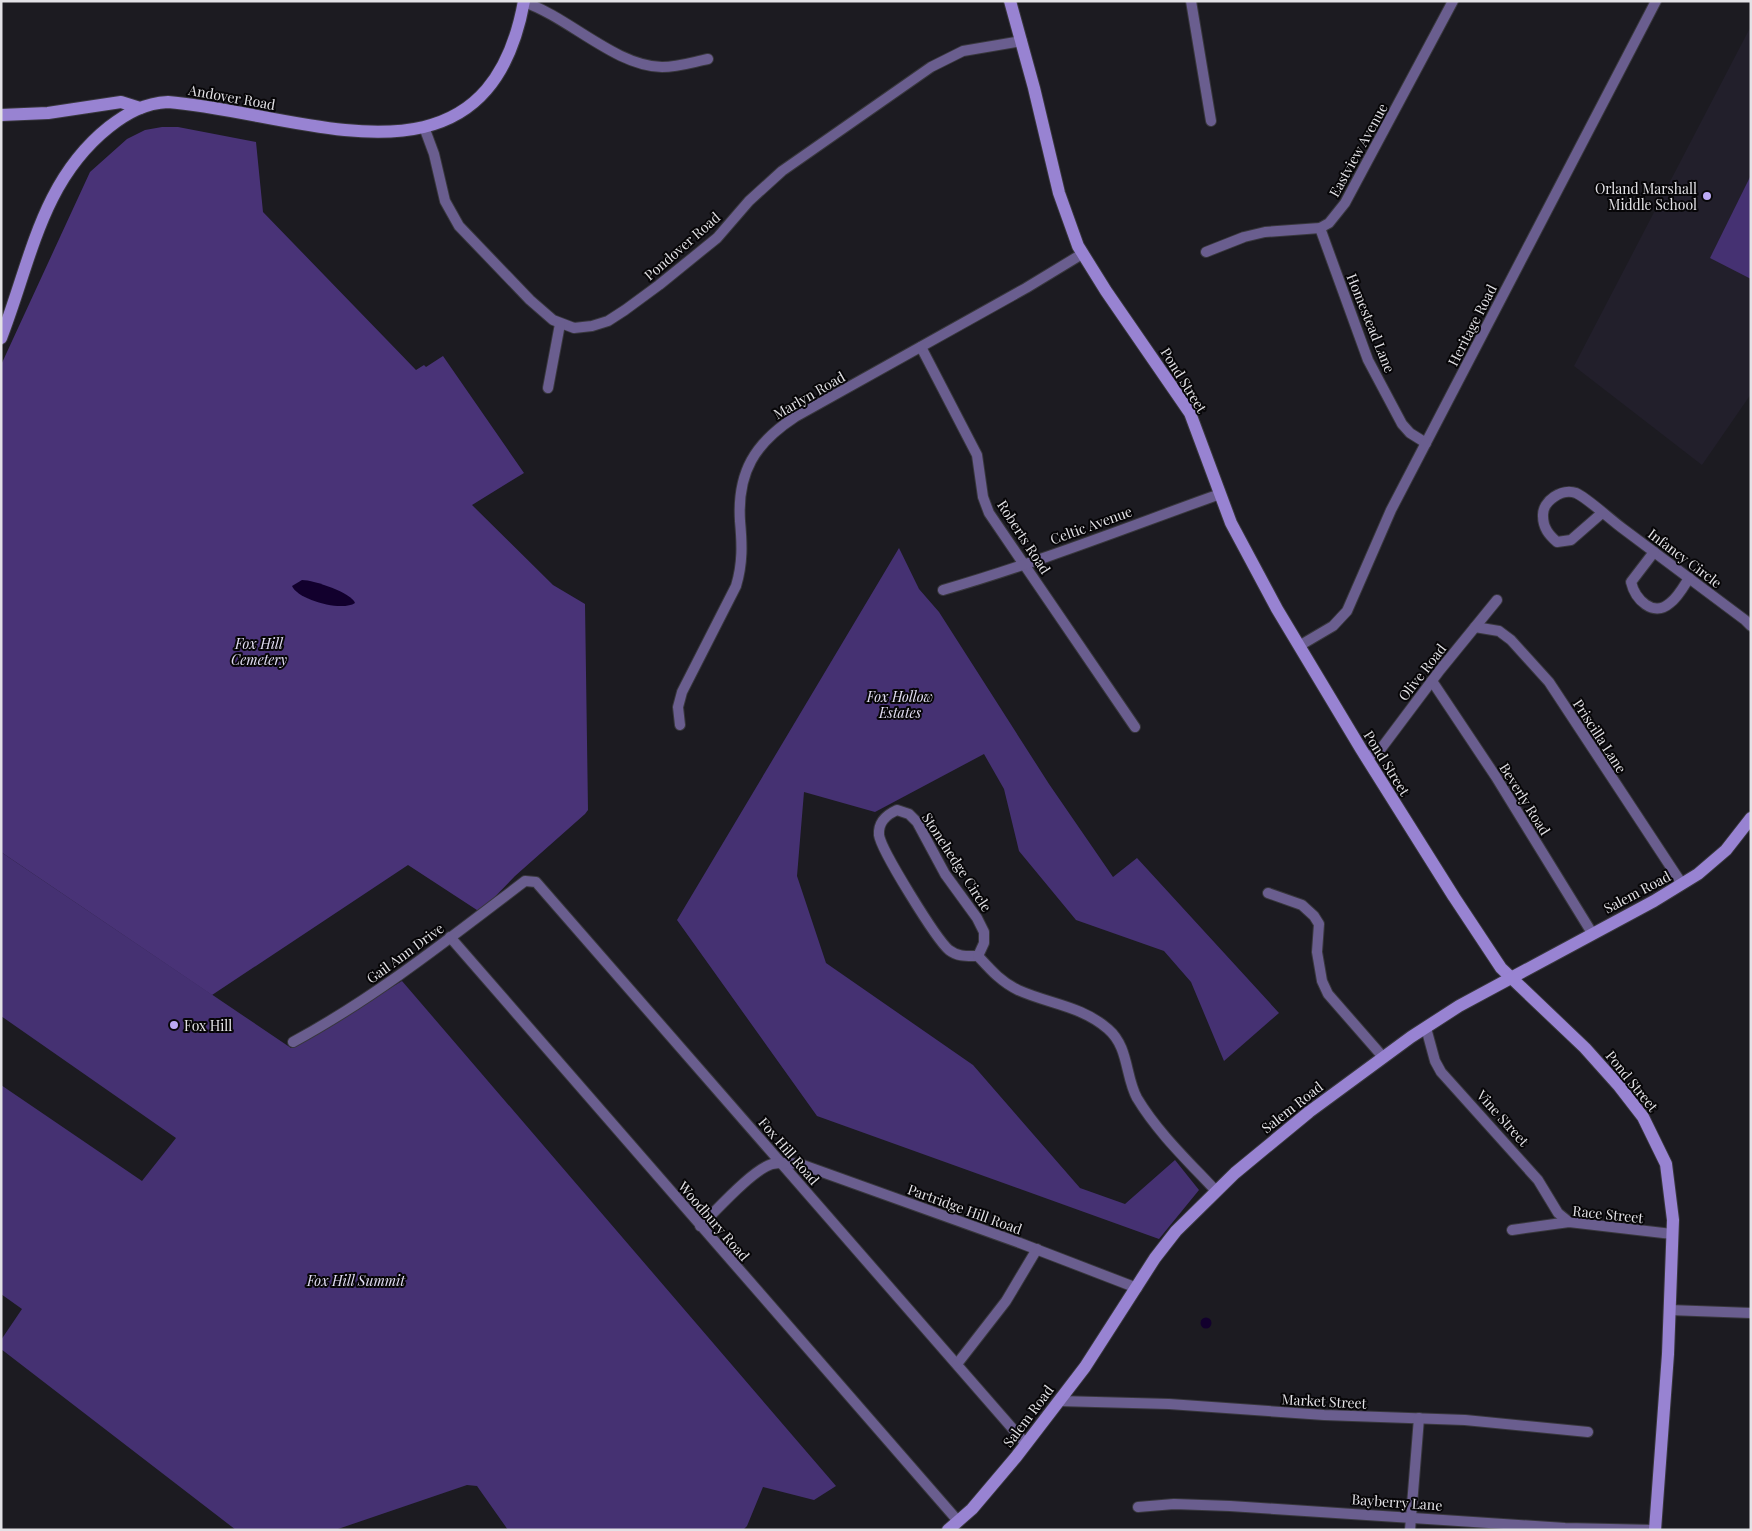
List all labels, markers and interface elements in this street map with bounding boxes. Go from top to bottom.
street label: Andover Road [186,80,277,114]
street label: Eastview Avenue [1324,100,1392,200]
place label: Orland Marshall Middle School [1595,179,1697,214]
marker: Orland Marshall Middle School [1701,190,1713,202]
street label: Pondover Road [640,208,724,284]
street label: Homestead Lane [1343,271,1399,375]
street label: Heritage Road [1443,281,1501,369]
street label: Pond Street [1157,344,1212,417]
street label: Marlyn Road [770,367,848,423]
street label: Roberts Road [993,496,1055,578]
street label: Celtic Avenue [1047,501,1135,549]
street label: Infancy Circle [1644,524,1726,592]
park label: Fox Hill Cemetery [231,634,287,669]
street label: Olive Road [1394,640,1450,704]
park label: Fox Hollow Estates [866,687,933,722]
street label: Priscilla Lane [1569,695,1631,777]
street label: Pond Street [1360,727,1415,800]
street label: Beverly Road [1495,759,1555,839]
street label: Stonehedge Circle [918,809,996,915]
street label: Salem Road [1600,866,1674,918]
street label: Gail Ann Drive [363,919,447,987]
place label: Fox Hill [184,1016,232,1035]
marker: Fox Hill [168,1019,180,1031]
street label: Pond Street [1602,1047,1663,1116]
street label: Salem Road [1257,1077,1327,1137]
street label: Vine Street [1472,1085,1534,1151]
street label: Fox Hill Road [754,1113,824,1189]
street label: Woodbury Road [674,1176,754,1265]
street label: Partridge Hill Road [905,1179,1025,1239]
street label: Race Street [1572,1201,1645,1227]
park label: Fox Hill Summit [306,1271,406,1290]
street label: Salem Road [998,1381,1058,1451]
street label: Market Street [1281,1389,1368,1413]
street label: Bayberry Lane [1351,1489,1443,1515]

